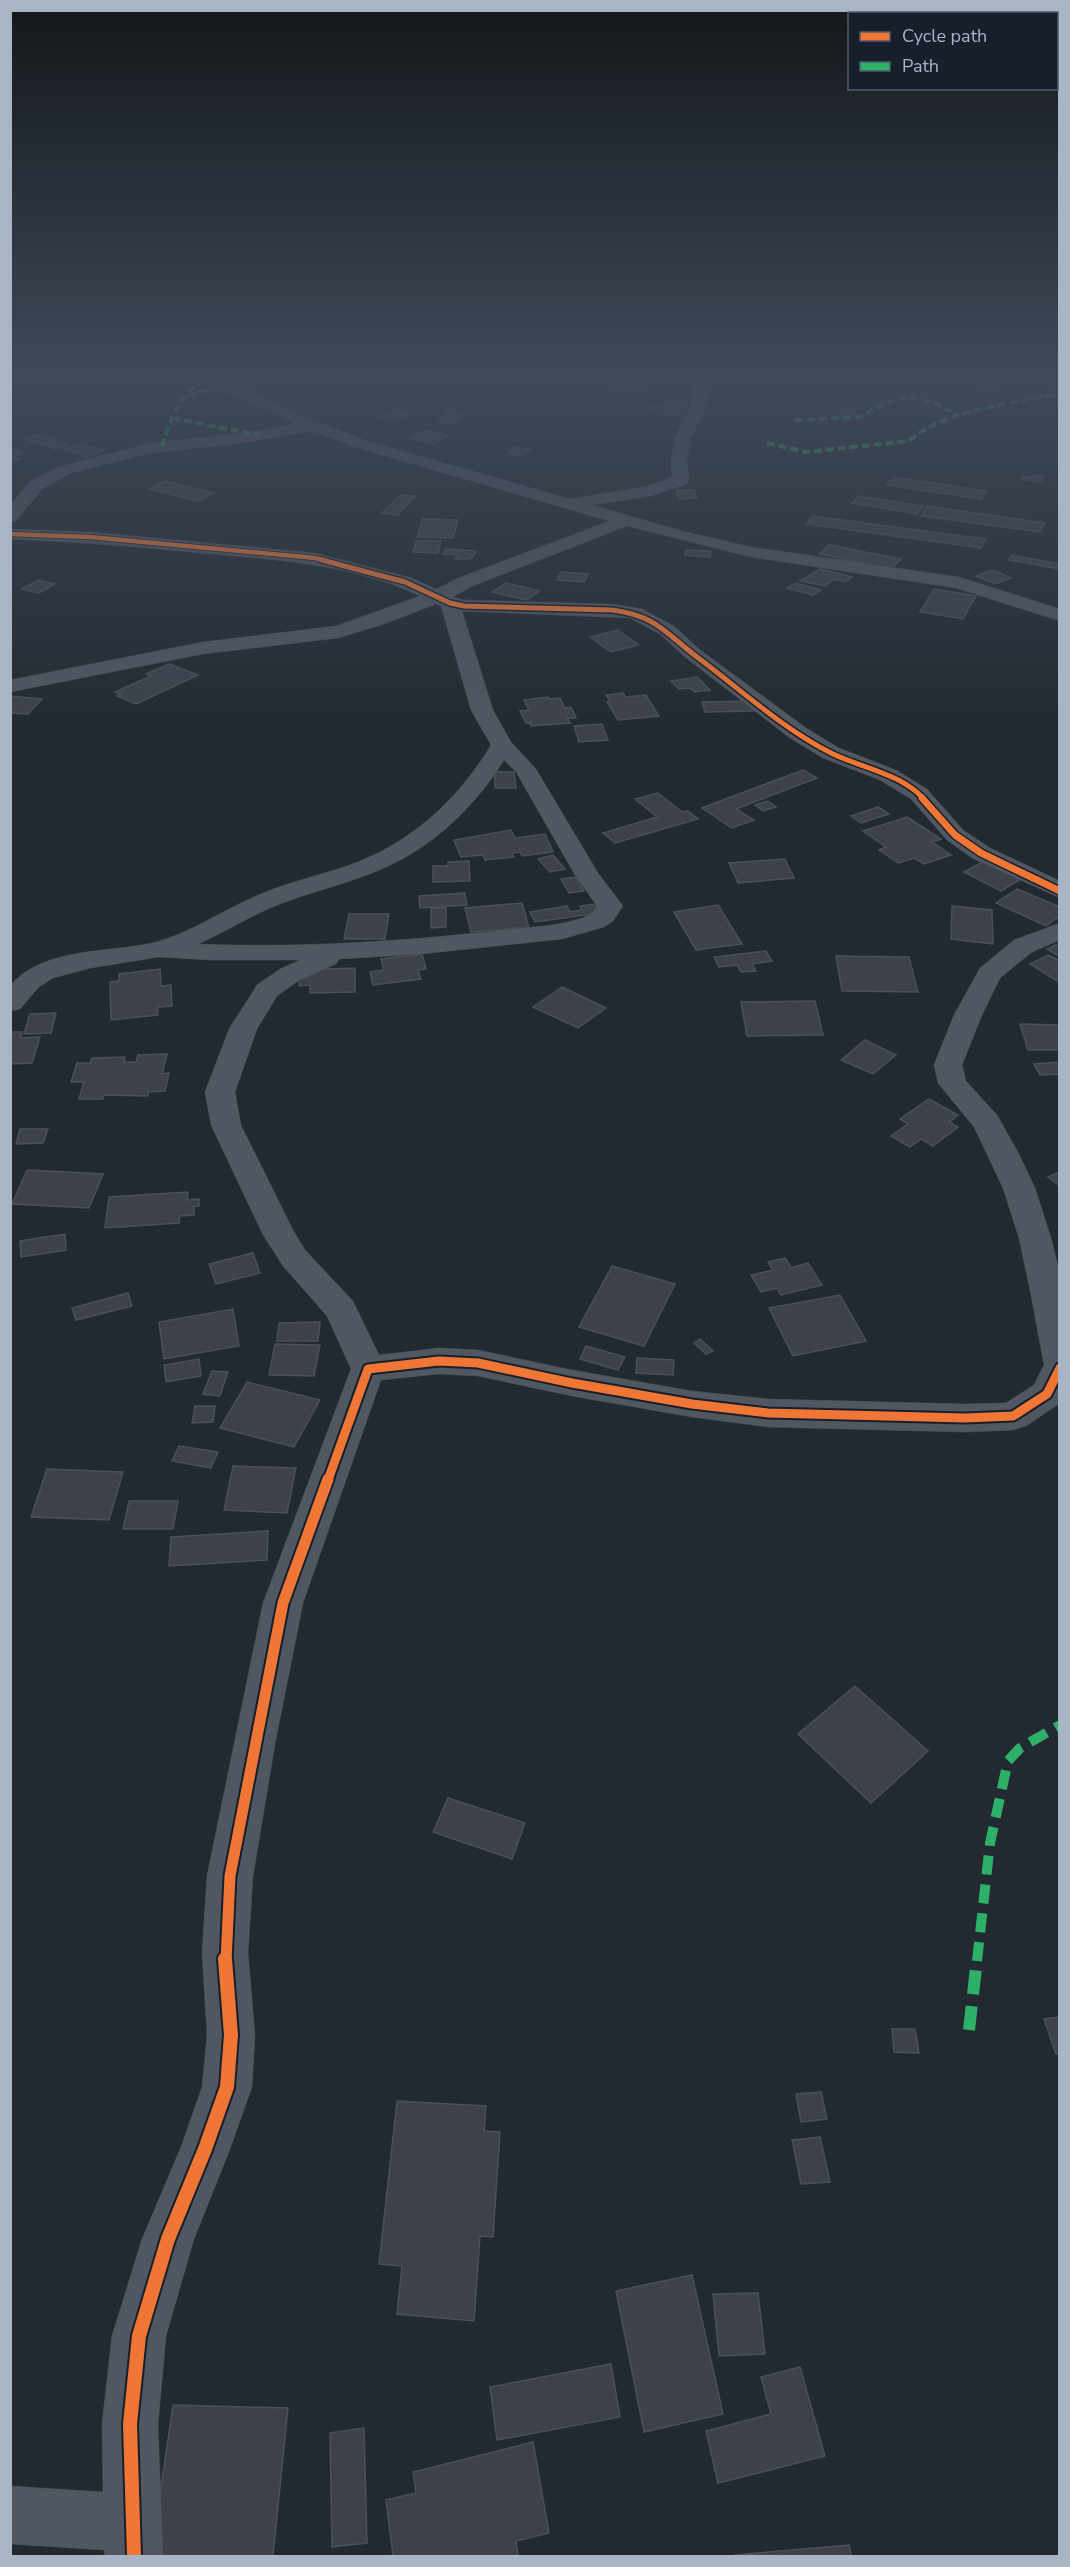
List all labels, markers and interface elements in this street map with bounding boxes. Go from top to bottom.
legend [848,12,1058,90]
text: Cycle path [902,24,987,48]
text: Path [902,54,939,78]

